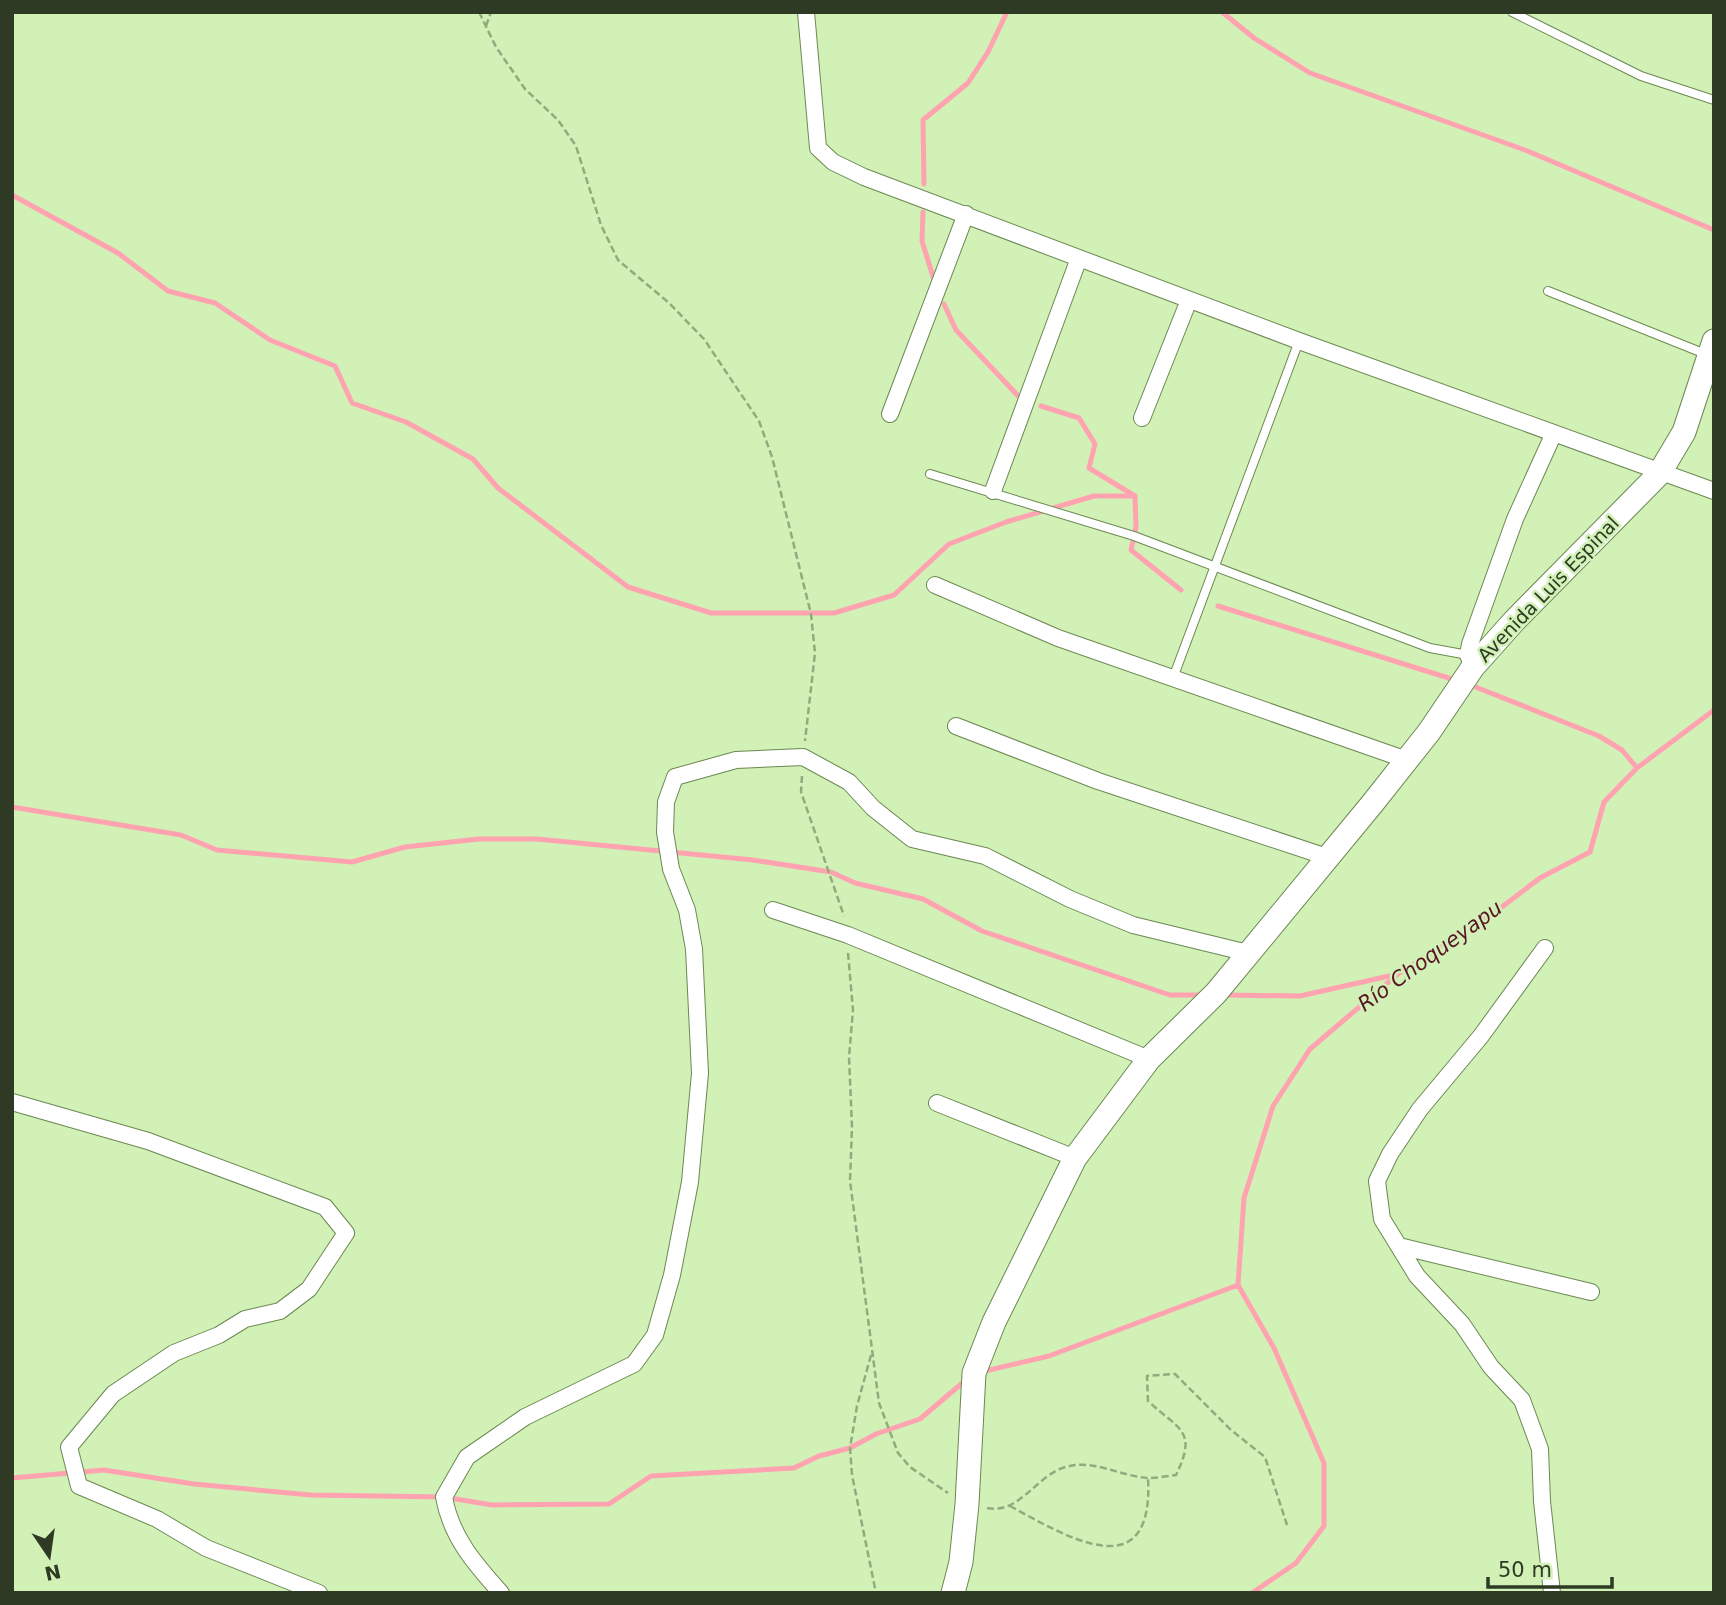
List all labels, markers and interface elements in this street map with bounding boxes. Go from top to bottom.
street label: Avenida Luis Espinal [1473,512,1623,666]
water label: Río Choqueyapu [1353,896,1507,1016]
north arrow [14,1521,84,1591]
scale bar [1488,1546,1612,1590]
text: 50 m [1498,1558,1552,1582]
text: N [43,1560,63,1585]

